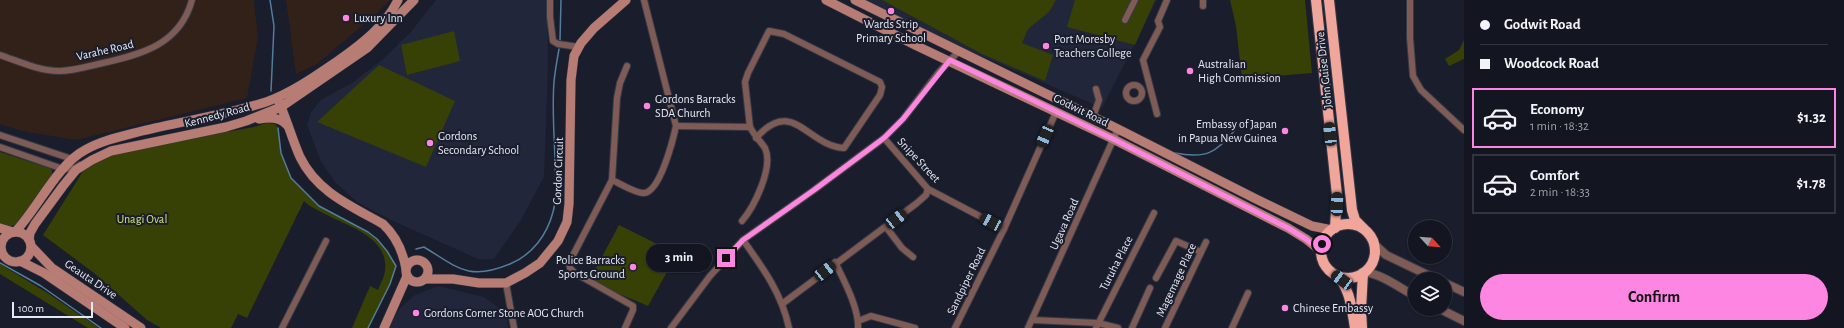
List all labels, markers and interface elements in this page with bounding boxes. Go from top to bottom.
marker: Wards Strip Primary School [886,6,896,16]
place label: Luxury Inn [354,12,403,25]
marker: Luxury Inn [341,13,351,23]
text: Godwit Road [1504,17,1581,32]
place label: Wards Strip Primary School [856,18,926,45]
street label: John Guise Drive [1314,31,1334,109]
place label: Port Moresby Teachers College [1054,33,1131,59]
street label: Varahe Road [75,38,135,62]
marker: Port Moresby Teachers College [1041,41,1051,51]
text: Woodcock Road [1504,56,1599,71]
place label: Australian High Commission [1198,58,1281,84]
marker: Australian High Commission [1185,66,1195,76]
street label: Godwit Road [1052,92,1110,128]
place label: Gordons Barracks SDA Church [655,93,736,119]
icon: car [1482,100,1518,136]
street label: Kennedy Road [183,101,251,130]
marker: Gordons Barracks SDA Church [642,101,652,111]
text: Economy [1530,102,1584,117]
text: $1.32 [1797,110,1826,125]
place label: Embassy of Japan in Papua New Guinea [1178,118,1277,144]
text: 1 min · 18:32 [1530,120,1589,133]
car [1323,121,1337,147]
car [1035,123,1055,149]
marker: Embassy of Japan in Papua New Guinea [1280,126,1290,136]
place label: Gordons Secondary School [438,130,519,157]
street label: Snipe Street [895,135,943,185]
street label: Gordon Circuit [551,137,565,205]
marker: Gordons Secondary School [425,138,435,148]
icon: car [1482,166,1518,202]
text: Comfort [1530,168,1579,183]
text: $1.78 [1797,176,1826,191]
text: 2 min · 18:33 [1530,186,1590,199]
car [1331,192,1343,216]
street label: Ugava Road [1047,196,1081,252]
car [883,207,909,231]
car [978,211,1004,233]
park label: Unagi Oval [117,213,167,225]
north arrow [1408,220,1452,264]
map controls [1408,220,1452,316]
street label: Turuha Place [1097,234,1135,292]
route start [1313,235,1331,253]
street label: Magemage Place [1154,241,1198,319]
callout: 3 min [646,244,712,272]
street label: Sandpiper Road [944,245,988,317]
route end [717,249,735,267]
text: 3 min [665,251,693,264]
place label: Police Barracks Sports Ground [556,254,625,280]
street label: Geauta Drive [63,257,119,301]
car [812,259,838,283]
marker: Police Barracks Sports Ground [628,262,638,272]
car [1329,268,1355,292]
button: layers [1408,272,1452,316]
button: Confirm [1480,274,1828,320]
scale bar [12,300,93,319]
place label: Chinese Embassy [1293,302,1373,315]
text: 100 m [18,303,44,314]
marker: Chinese Embassy [1280,303,1290,313]
place label: Gordons Corner Stone AOG Church [424,307,584,319]
marker: Gordons Corner Stone AOG Church [411,308,421,318]

